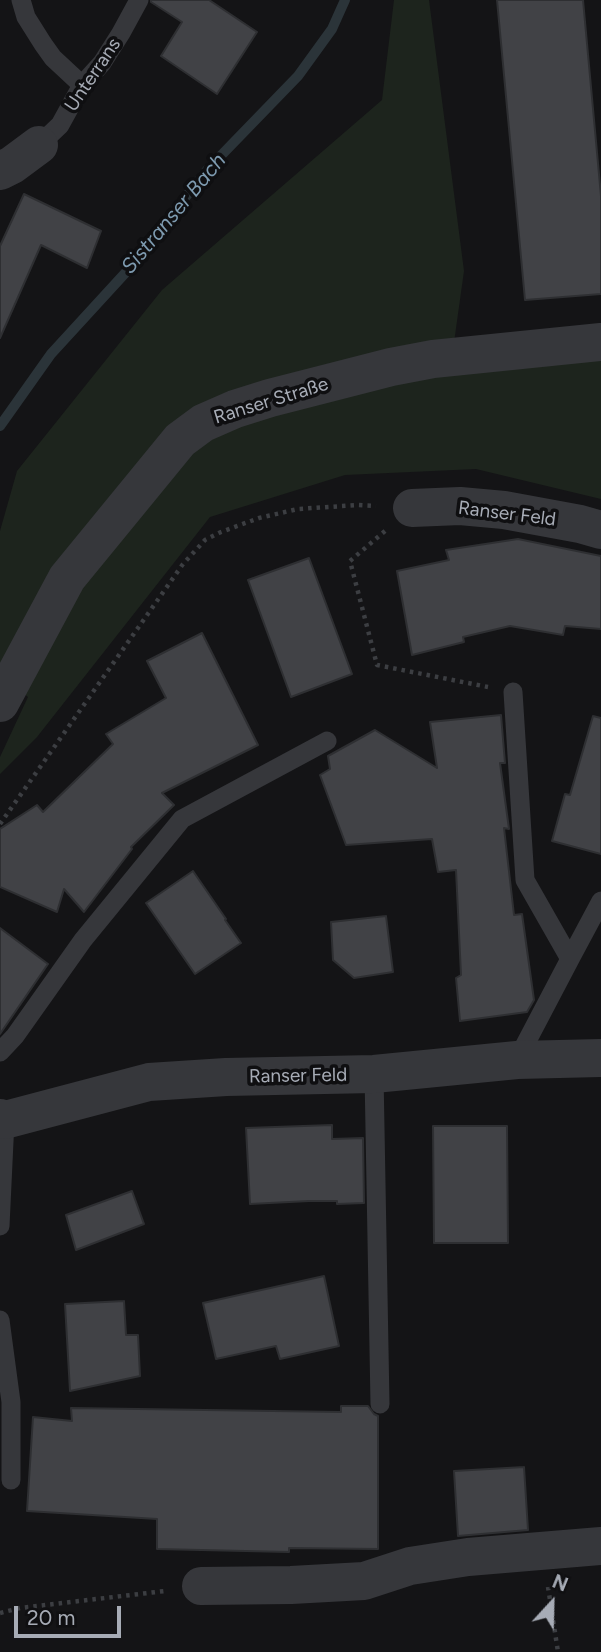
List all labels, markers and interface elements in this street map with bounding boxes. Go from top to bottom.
street label: Unterrans [60,34,126,116]
water label: Sistranser Bach [116,149,232,279]
street label: Ranser Straße [211,373,331,429]
street label: Ranser Feld [457,497,557,531]
street label: Ranser Feld [249,1064,347,1088]
north arrow [517,1568,587,1638]
text: N [549,1570,571,1596]
scale bar [18,1592,124,1636]
text: 20 m [27,1605,75,1630]

